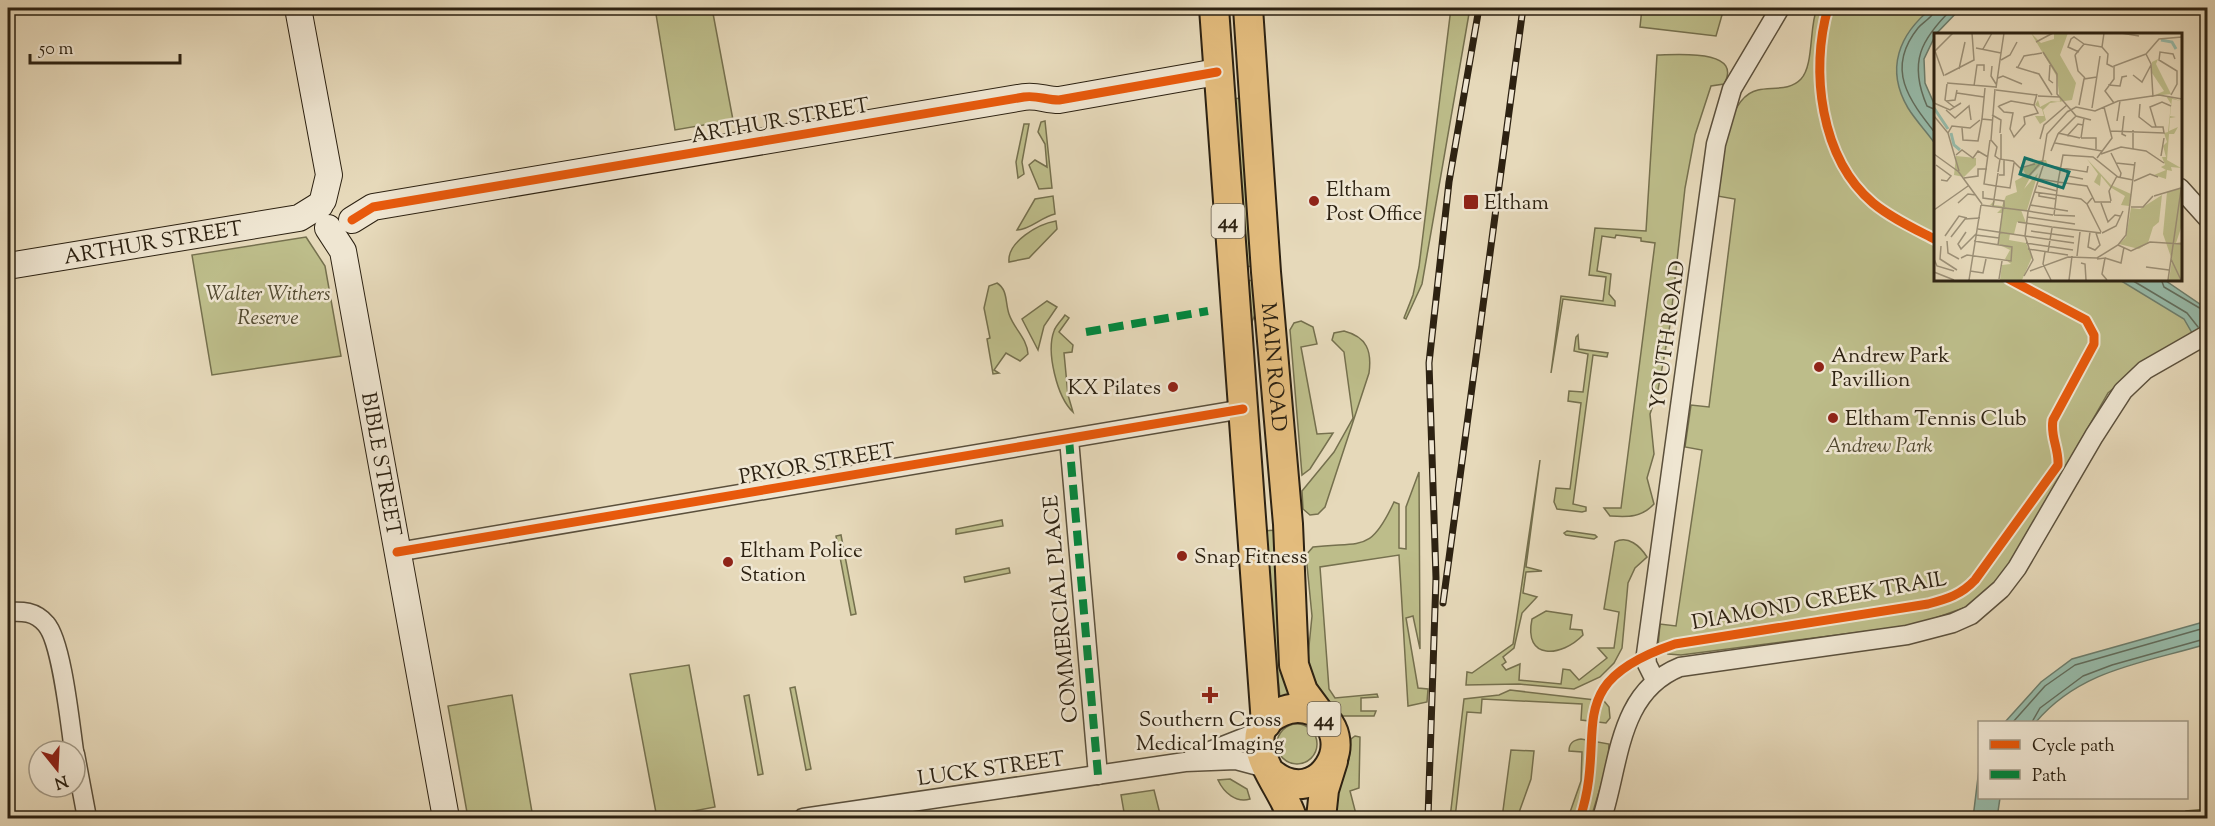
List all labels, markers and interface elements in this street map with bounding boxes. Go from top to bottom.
scale bar [30,27,180,65]
inset map [1934,33,2182,280]
text: 50 m [38,37,74,63]
street label: ARTHUR STREET [689,91,872,152]
place label: Eltham Post Office [1326,176,1422,230]
place label: Eltham [1484,189,1549,219]
marker: Eltham [1462,193,1480,211]
marker: Eltham Post Office [1307,194,1321,208]
road number: 44 [1212,204,1244,238]
street label: ARTHUR STREET [62,214,245,274]
street label: YOUTH ROAD [1644,259,1694,412]
park label: Walter Withers Reserve [206,280,330,334]
street label: MAIN ROAD [1252,301,1293,433]
place label: Andrew Park Pavillion [1831,342,1950,396]
marker: Andrew Park Pavillion [1812,360,1826,374]
place label: KX Pilates [1067,374,1161,404]
marker: KX Pilates [1166,380,1180,394]
street label: BIBLE STREET [352,390,408,539]
place label: Eltham Tennis Club [1845,405,2027,435]
marker: Eltham Tennis Club [1826,411,1840,425]
park label: Andrew Park [1825,432,1933,462]
street label: PRYOR STREET [737,436,898,494]
street label: COMMERCIAL PLACE [1037,493,1087,724]
place label: Eltham Police Station [740,537,863,591]
place label: Snap Fitness [1194,543,1307,573]
marker: Snap Fitness [1175,549,1189,563]
marker: Eltham Police Station [721,555,735,569]
street label: DIAMOND CREEK TRAIL [1689,565,1950,639]
marker: Southern Cross Medical Imaging [1201,686,1219,704]
road number: 44 [1308,702,1340,736]
place label: Southern Cross Medical Imaging [1136,706,1284,760]
legend [1978,721,2188,799]
text: Cycle path [2032,734,2115,760]
north arrow [27,739,87,799]
street label: LUCK STREET [916,745,1067,795]
text: Path [2032,764,2067,790]
text: N [51,768,70,794]

